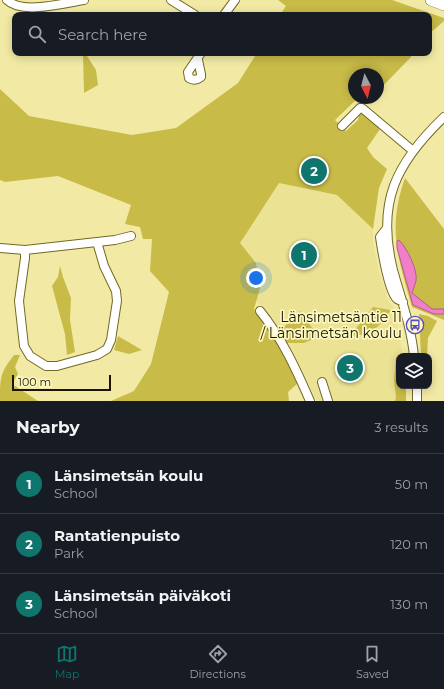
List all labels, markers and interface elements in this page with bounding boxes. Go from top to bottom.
search box [12,12,432,56]
icon: search [26,23,48,45]
text: Search here [58,25,147,44]
north arrow [348,68,384,104]
pin: 2 [301,156,327,186]
pin: 1 [291,240,317,270]
your location [246,268,266,288]
place label: Länsimetsäntie 11 / Länsimetsän koulu [259,308,402,342]
bus stop icon: Länsimetsäntie 11 / Länsimetsän koulu [405,315,425,335]
pin: 3 [337,353,363,383]
map controls [396,353,432,389]
button: layers [396,353,432,389]
scale bar [12,373,111,392]
text: 100 m [18,375,51,389]
text: Nearby [16,417,80,437]
text: 3 results [374,419,428,435]
text: Länsimetsän koulu [54,466,203,485]
text: 1 [26,476,32,492]
text: 50 m [395,476,428,492]
text: School [54,485,98,501]
text: Rantatienpuisto [54,526,180,545]
text: 2 [25,536,33,552]
text: 120 m [390,536,428,552]
text: Park [54,545,84,561]
text: Länsimetsän päiväkoti [54,586,231,605]
text: 3 [25,596,33,612]
text: 130 m [390,596,428,612]
text: School [54,605,98,621]
tab: Map [55,643,79,681]
tab: Directions [190,643,246,681]
tab: Saved [356,643,389,681]

